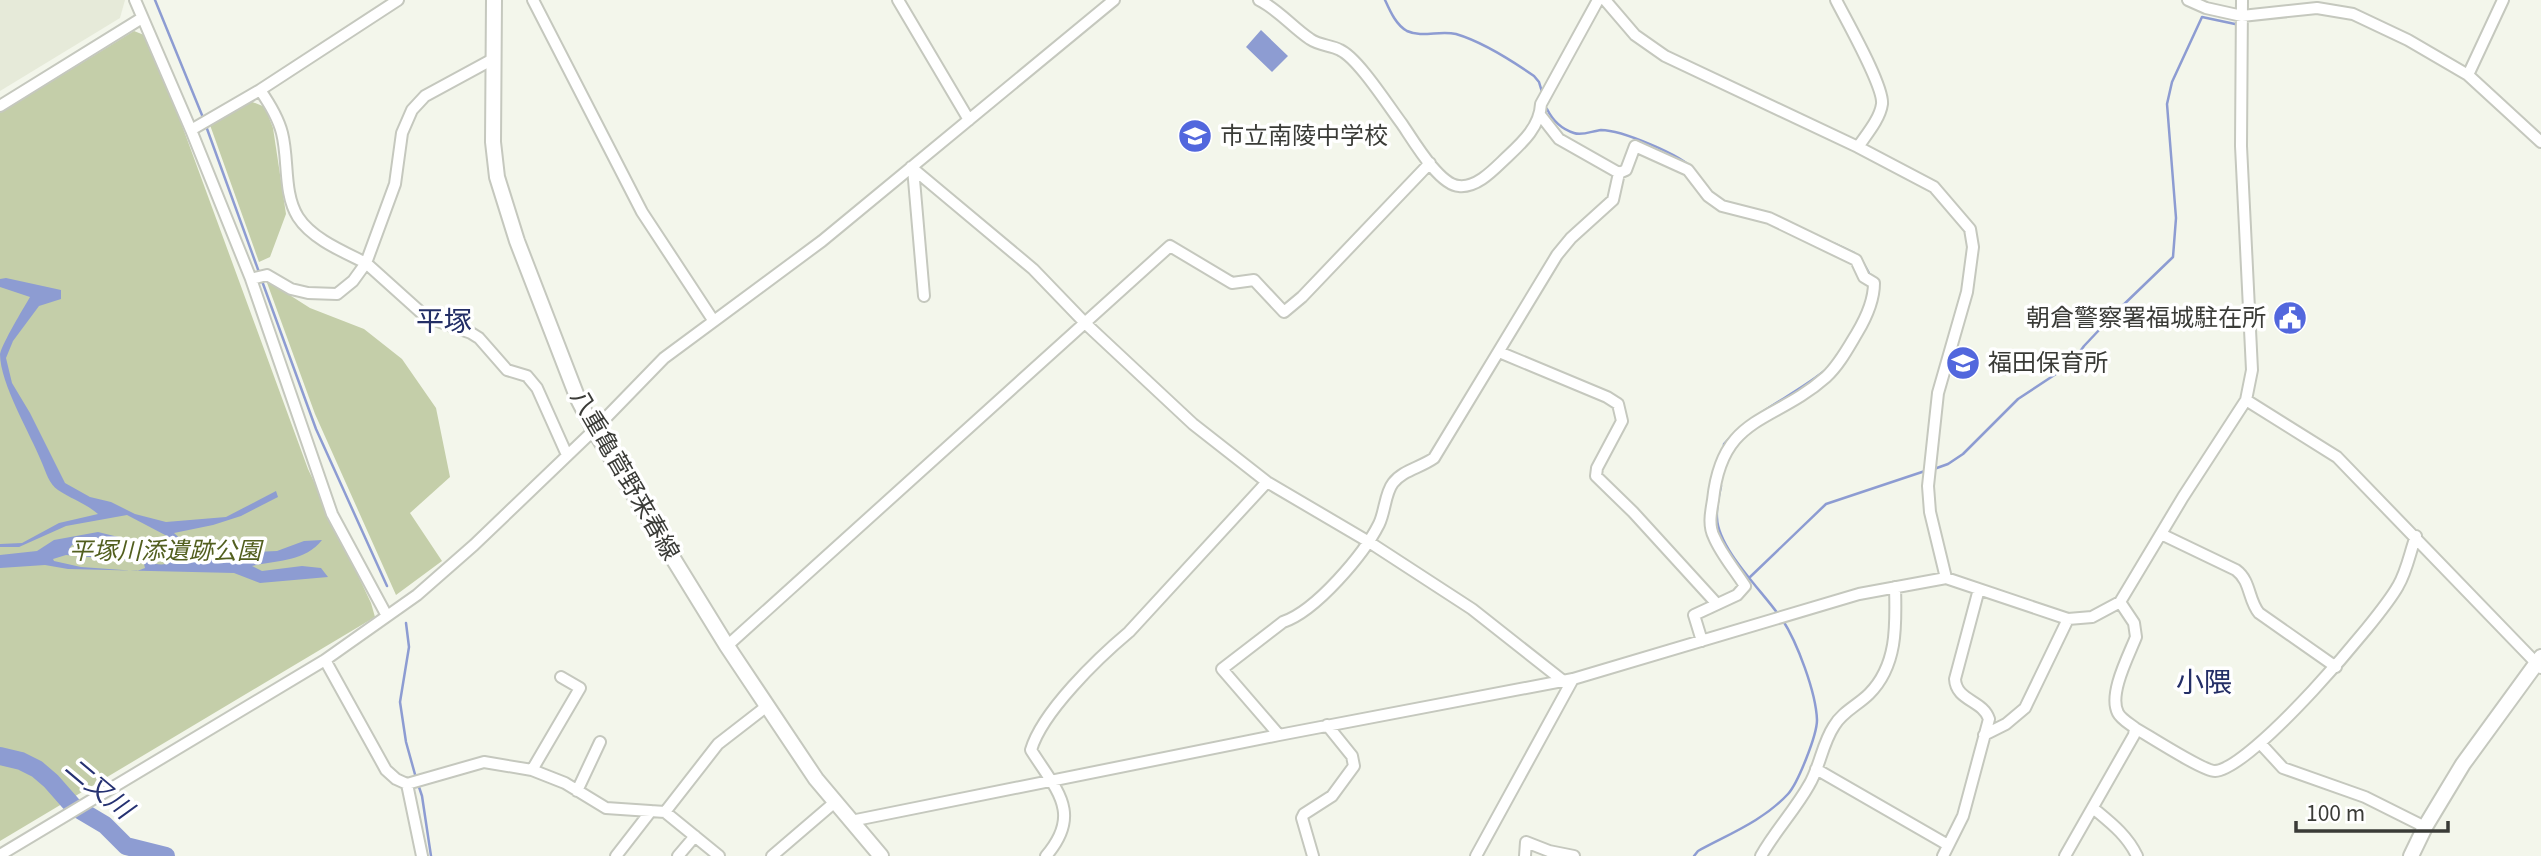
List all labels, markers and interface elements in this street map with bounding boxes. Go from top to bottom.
place label: 市立南陵中学校 [1220,116,1388,151]
school or university icon: 市立南陵中学校 [1176,117,1214,155]
place label: 朝倉警察署福城駐在所 [2026,298,2266,333]
district label: 平塚 [416,299,472,339]
public building icon: 朝倉警察署福城駐在所 [2271,299,2309,337]
place label: 福田保育所 [1988,343,2108,378]
school or university icon: 福田保育所 [1944,344,1982,382]
street label: 八重亀菅野来春線 [564,382,690,566]
park label: 平塚川添遺跡公園 [69,531,264,566]
district label: 小隈 [2176,660,2232,700]
water label: 二又川 [59,747,145,827]
scale bar [2296,790,2448,834]
text: 100 m [2306,797,2365,827]

